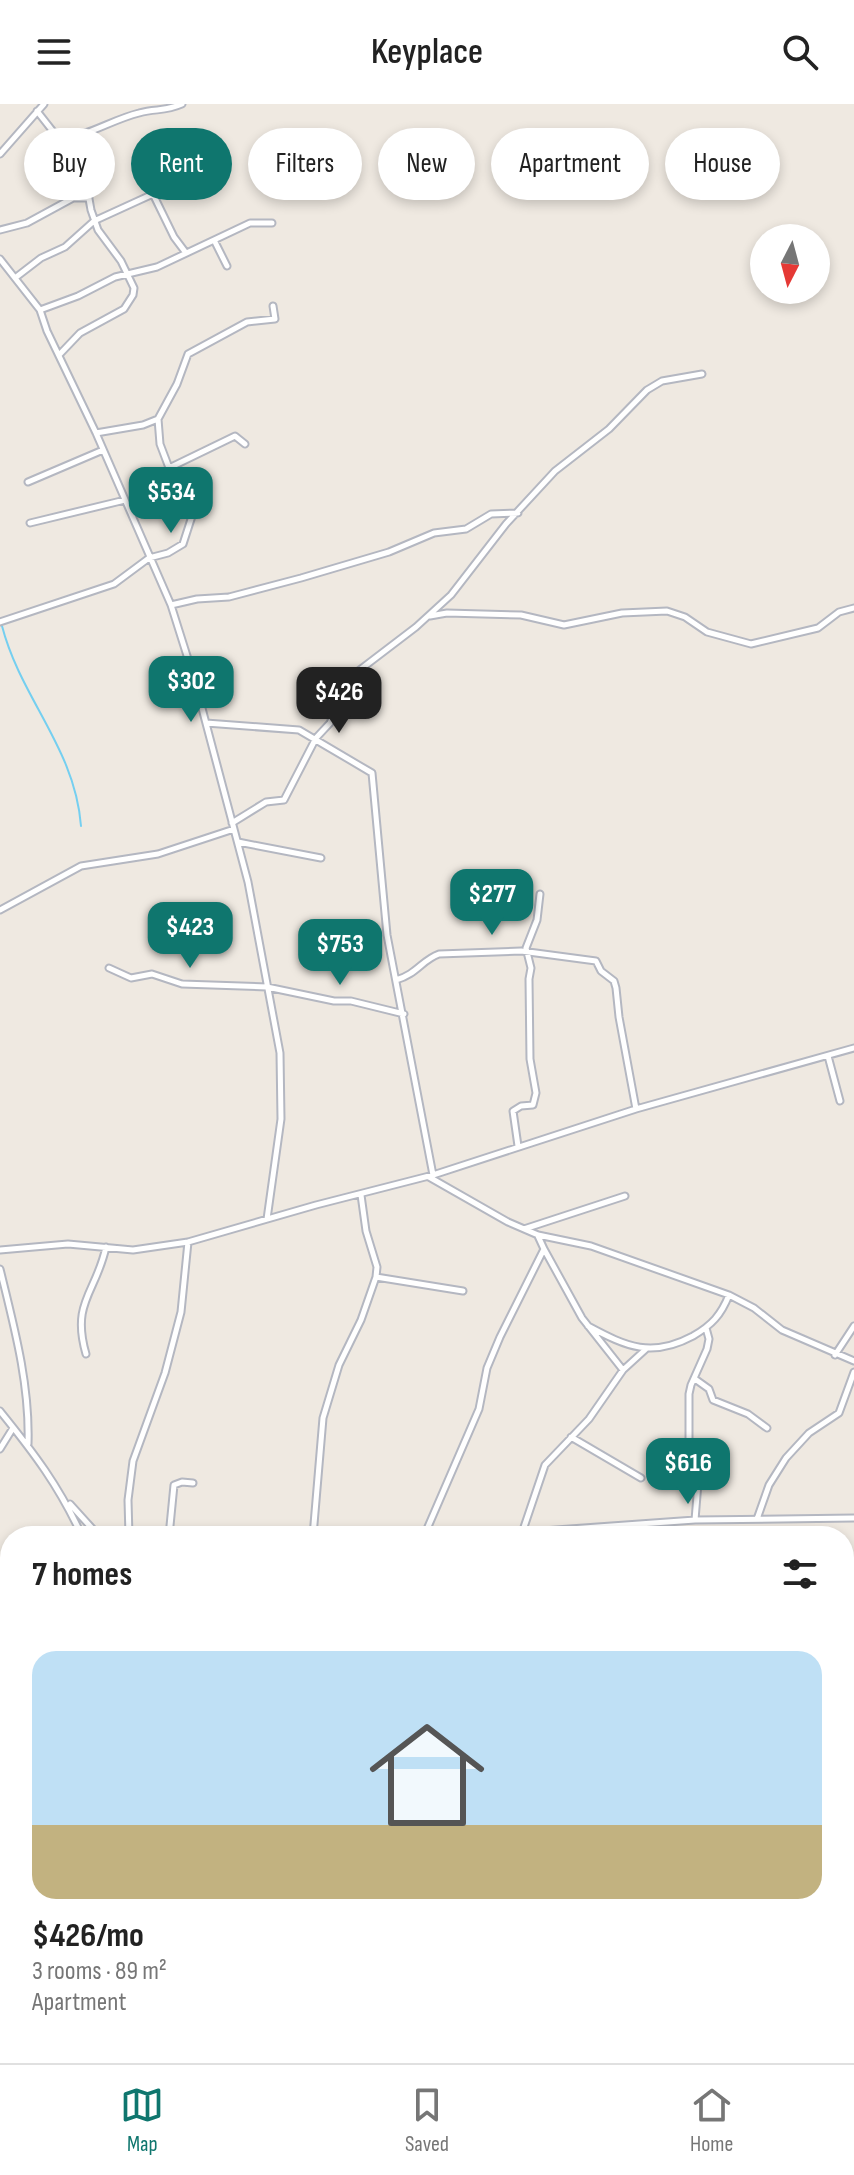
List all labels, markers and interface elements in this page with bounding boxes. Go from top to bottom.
icon: menu [32,30,76,74]
icon: search [778,30,822,74]
text: Keyplace [371,31,483,74]
chip: Buy [24,128,115,200]
chip: Rent [131,128,232,200]
chip: Filters [248,128,362,200]
chip: New [378,128,475,200]
chip: Apartment [491,128,649,200]
chip: House [665,128,780,200]
north arrow [750,224,830,304]
map controls [750,224,830,304]
pin: $534 [124,467,218,535]
text: $534 [147,477,195,508]
pin: $302 [144,656,238,724]
text: $302 [167,666,215,697]
pin: $426 [292,667,386,735]
text: $426 [314,677,364,708]
pin: $277 [445,869,539,937]
text: $277 [468,879,516,910]
pin: $423 [143,902,237,970]
text: $423 [166,912,214,943]
pin: $753 [293,919,387,987]
text: $753 [316,929,364,960]
pin: $616 [641,1438,735,1506]
text: $616 [664,1448,712,1479]
icon: filters [778,1552,822,1596]
text: 7 homes [32,1554,132,1595]
icon: home [355,1703,499,1847]
text: $426/mo [32,1915,144,1956]
text: 3 rooms · 89 m² [32,1956,167,1987]
text: Apartment [32,1987,126,2018]
tab: Map [120,2083,164,2158]
tab: Saved [405,2083,449,2158]
tab: Home [690,2083,734,2158]

